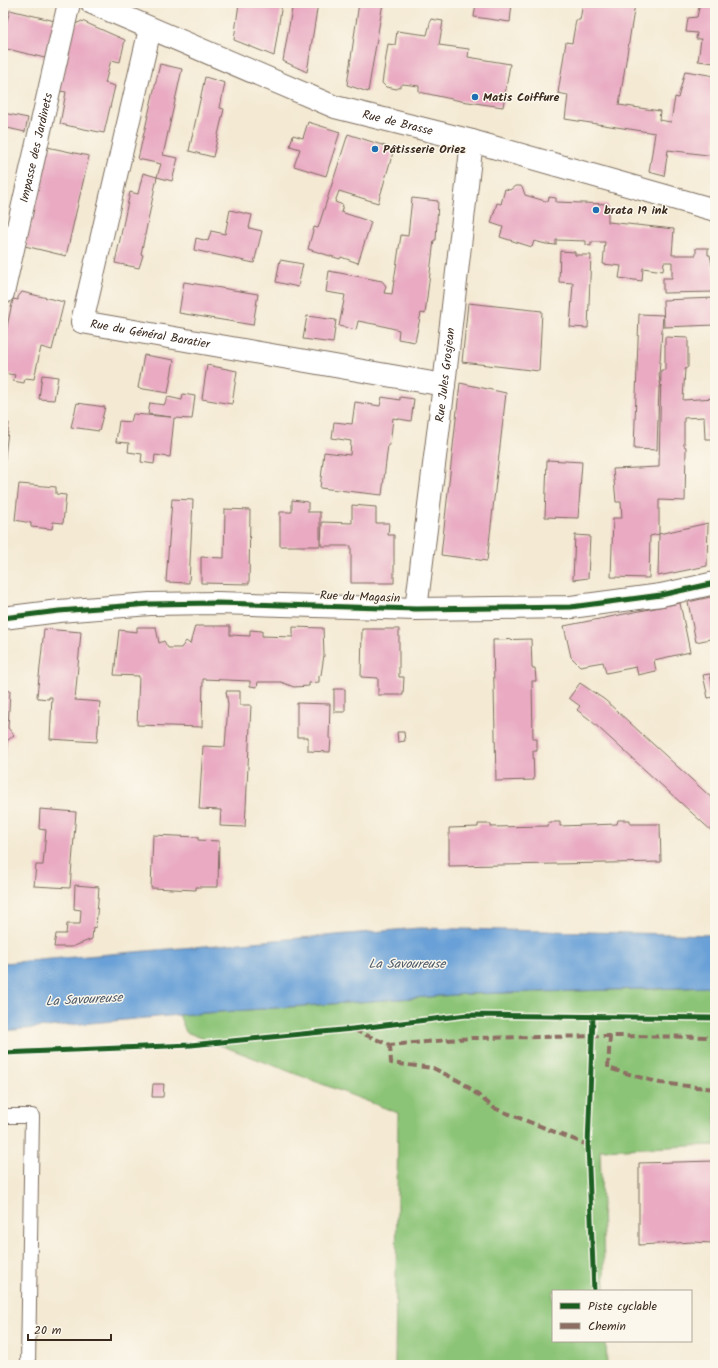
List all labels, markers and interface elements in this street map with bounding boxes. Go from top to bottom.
place label: Matis Coiffure [483,88,560,107]
street label: Impasse des Jardinets [14,91,58,205]
marker: Matis Coiffure [470,92,480,102]
street label: Rue de Brasse [360,105,436,141]
place label: Pâtisserie Oriez [383,140,466,159]
marker: Pâtisserie Oriez [370,144,380,154]
place label: brata 19 ink [604,201,669,220]
marker: brata 19 ink [591,205,601,215]
street label: Rue du Général Baratier [89,314,212,354]
street label: Rue Jules Grosjean [430,326,460,423]
street label: Rue du Magasin [320,586,400,608]
water label: La Savoureuse [369,954,447,975]
water label: La Savoureuse [45,987,124,1012]
legend [552,1290,692,1342]
text: Piste cyclable [588,1297,657,1316]
scale bar [28,1316,111,1342]
text: Chemin [588,1317,626,1336]
text: 20 m [34,1321,62,1340]

